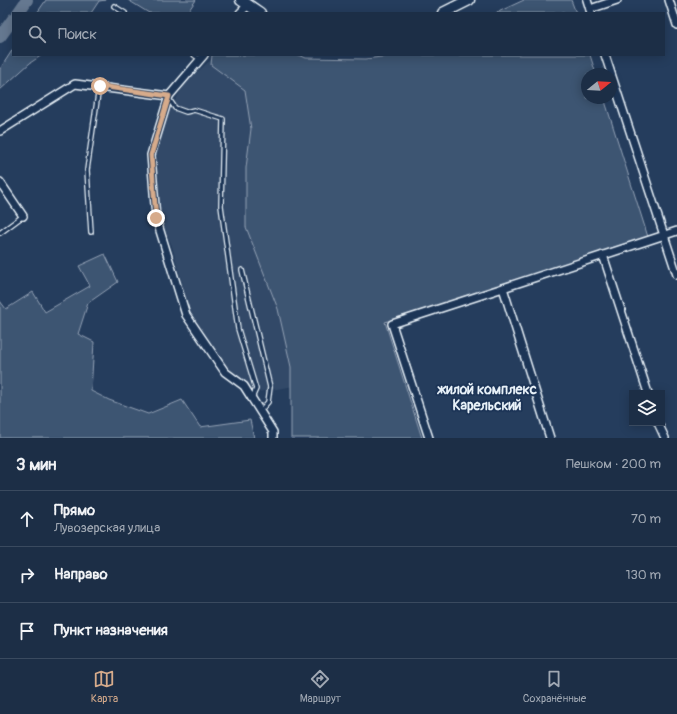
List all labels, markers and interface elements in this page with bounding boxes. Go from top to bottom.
search box [12,12,665,56]
icon: search [26,23,48,45]
text: Поиск [58,25,97,44]
north arrow [581,68,617,104]
route start [91,77,109,95]
route end [147,209,165,227]
district label: жилой комплекс Карельский [436,381,537,414]
map controls [629,390,665,426]
button: layers [629,390,665,426]
text: 3 мин [16,454,56,475]
text: Пешком · 200 m [566,456,661,472]
text: Прямо [54,501,95,520]
icon: ahead [16,508,38,530]
text: 70 m [631,511,661,527]
text: Лувозерская улица [54,520,160,536]
icon: right [16,564,38,586]
text: Направо [54,565,108,584]
text: 130 m [625,567,661,583]
icon: arrive [16,620,38,642]
text: Пункт назначения [54,621,168,640]
tab: Карта [91,668,118,705]
tab: Маршрут [300,668,341,705]
tab: Сохранённые [523,668,586,705]

